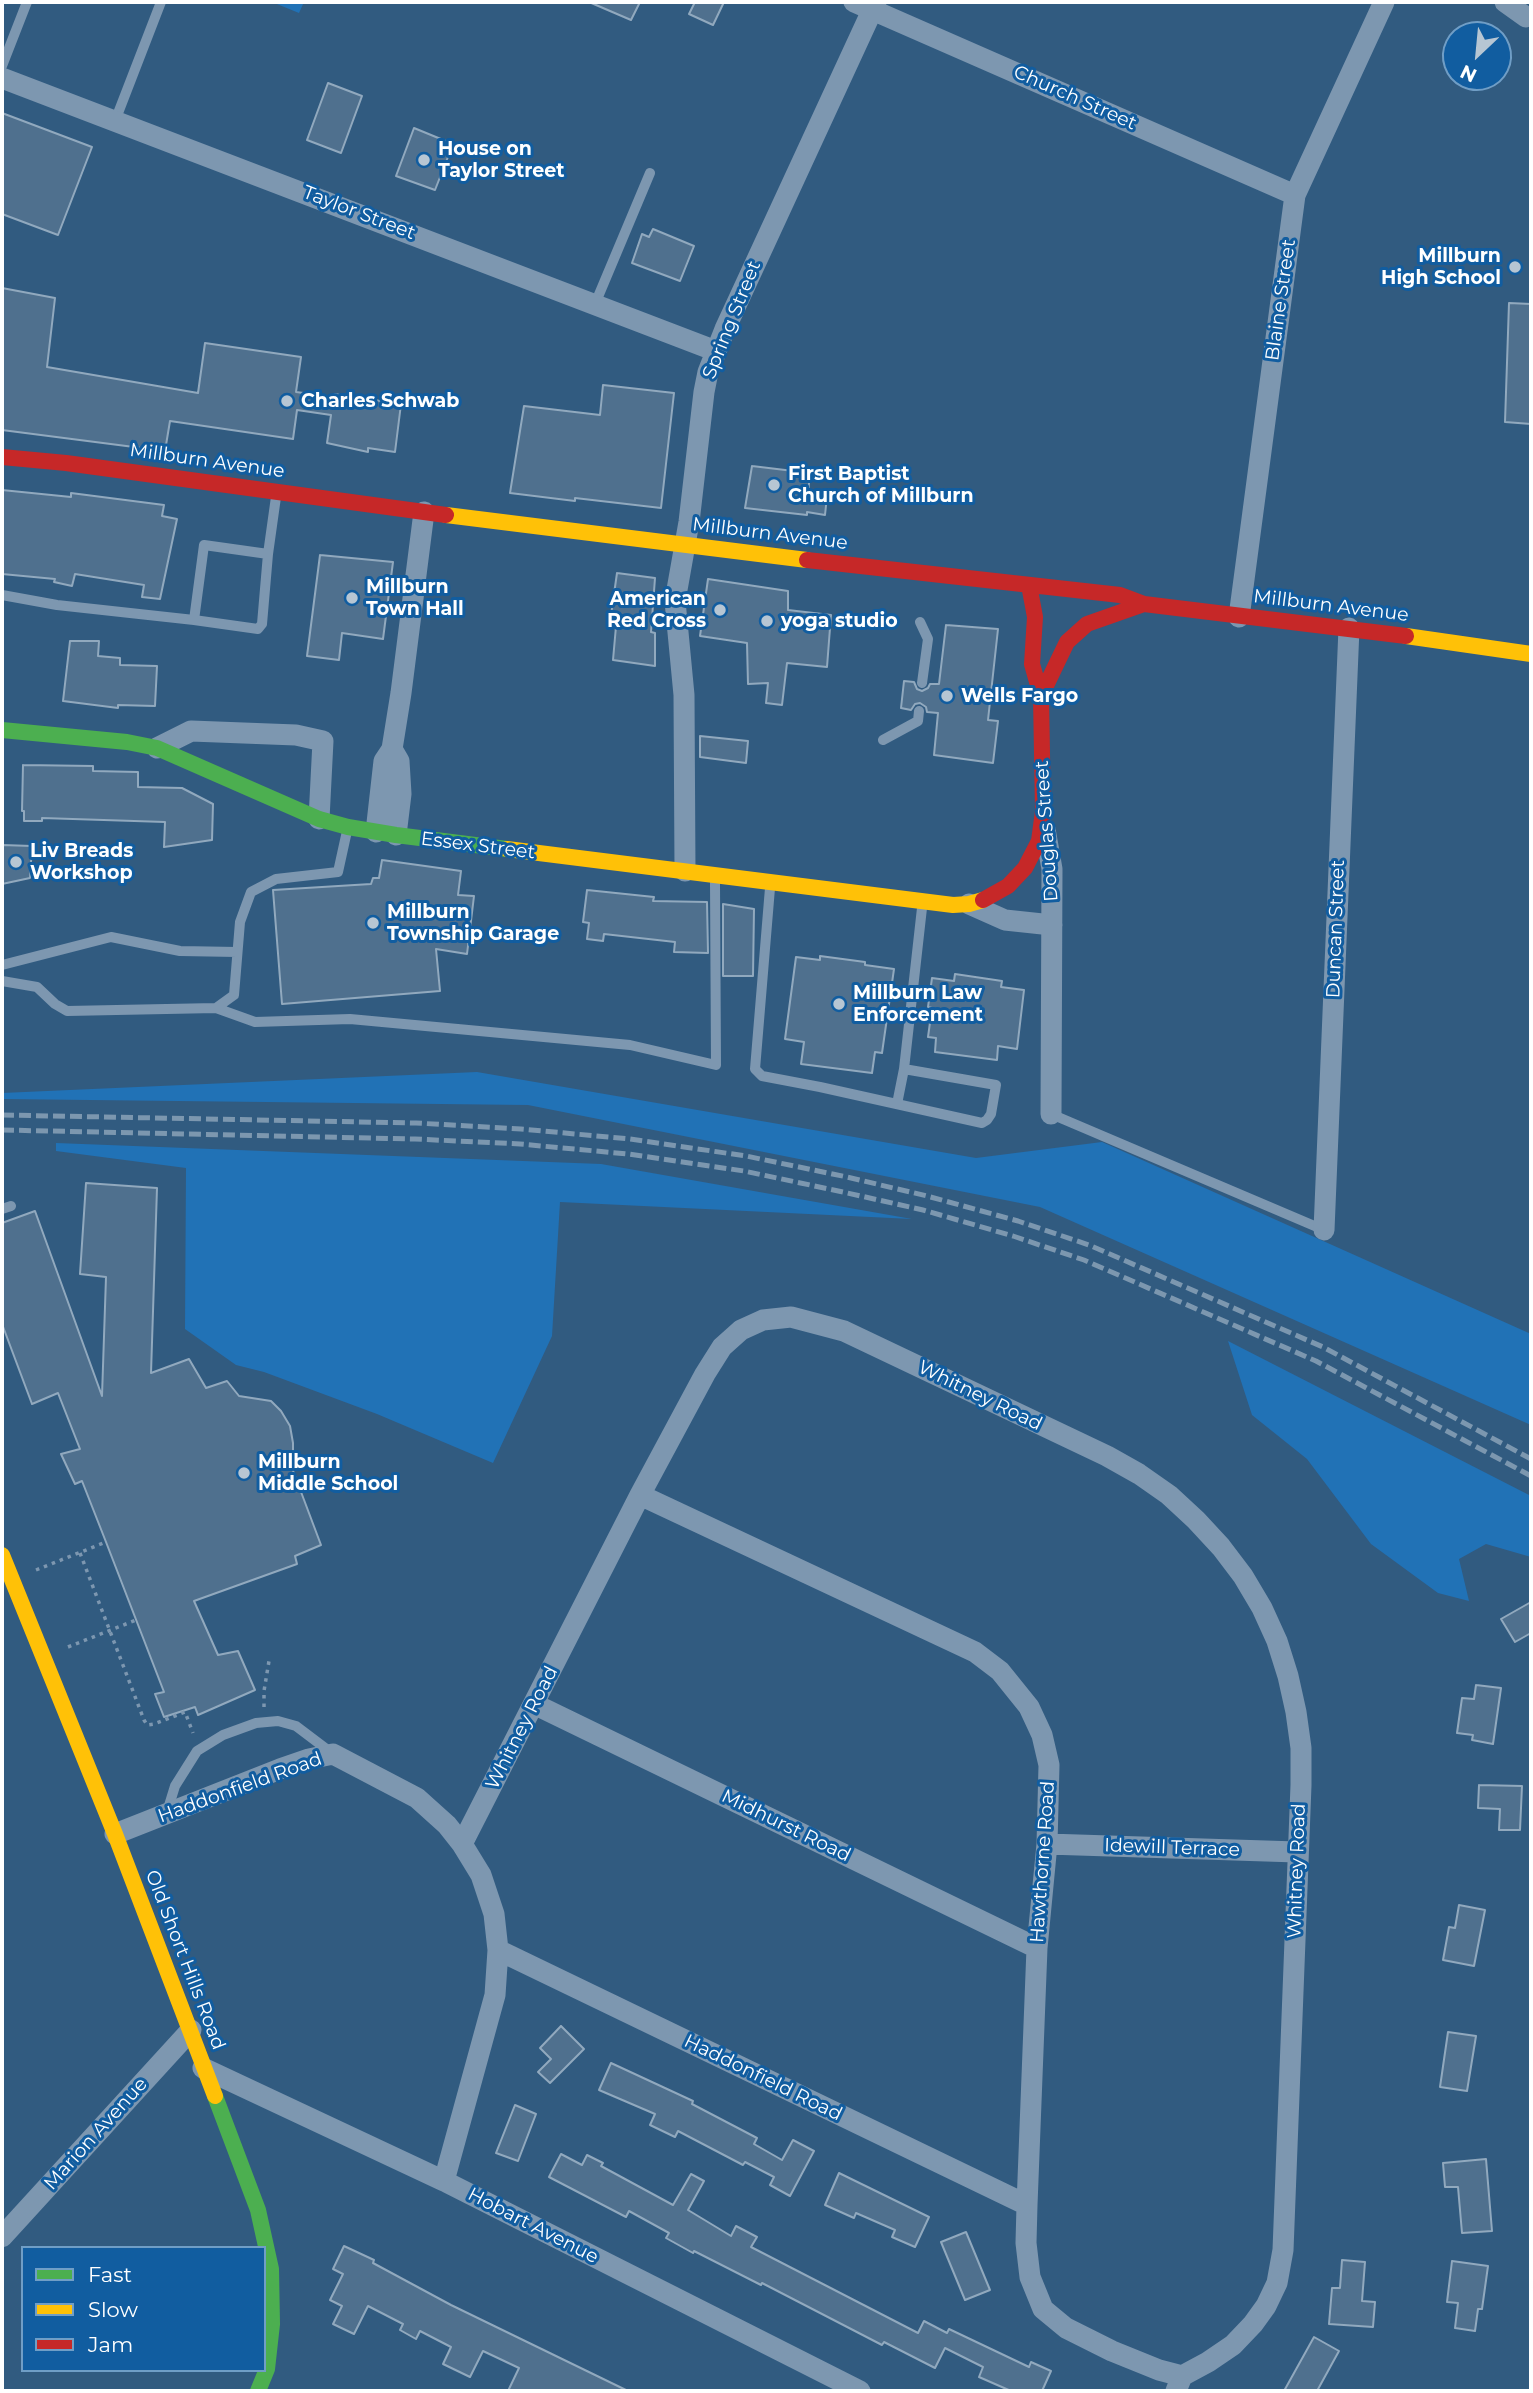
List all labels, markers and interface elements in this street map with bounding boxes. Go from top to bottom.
north arrow [1442,21,1512,91]
text: N [1457,60,1480,87]
street label: Church Street [1010,61,1140,135]
place label: House on Taylor Street [438,138,565,182]
marker: House on Taylor Street [416,152,432,168]
street label: Taylor Street [300,181,418,245]
street label: Blaine Street [1261,238,1301,362]
place label: Millburn High School [1381,245,1501,289]
street label: Spring Street [698,258,766,382]
marker: Millburn High School [1507,259,1523,275]
place label: Charles Schwab [301,390,459,412]
marker: Charles Schwab [279,393,295,409]
street label: Millburn Avenue [128,439,286,483]
place label: First Baptist Church of Millburn [788,463,974,507]
marker: First Baptist Church of Millburn [766,477,782,493]
street label: Millburn Avenue [691,513,849,555]
place label: Millburn Town Hall [366,576,464,620]
street label: Millburn Avenue [1252,585,1410,627]
place label: American Red Cross [607,588,706,632]
marker: Millburn Town Hall [344,590,360,606]
marker: American Red Cross [712,602,728,618]
place label: yoga studio [781,610,898,632]
marker: yoga studio [759,613,775,629]
place label: Wells Fargo [961,685,1078,707]
marker: Wells Fargo [939,688,955,704]
street label: Douglas Street [1031,760,1063,902]
street label: Essex Street [420,828,536,864]
place label: Liv Breads Workshop [30,840,133,884]
marker: Liv Breads Workshop [8,854,24,870]
street label: Duncan Street [1322,859,1350,999]
place label: Millburn Township Garage [387,901,559,945]
marker: Millburn Township Garage [365,915,381,931]
place label: Millburn Law Enforcement [853,982,983,1026]
marker: Millburn Law Enforcement [831,996,847,1012]
street label: Whitney Road [914,1356,1046,1436]
place label: Millburn Middle School [258,1451,398,1495]
marker: Millburn Middle School [236,1465,252,1481]
street label: Whitney Road [481,1662,563,1794]
street label: Haddonfield Road [155,1748,325,1828]
street label: Hawthorne Road [1026,1780,1060,1944]
street label: Midhurst Road [718,1785,854,1867]
street label: Whitney Road [1283,1803,1311,1939]
street label: Idewill Terrace [1104,1834,1240,1862]
street label: Old Short Hills Road [140,1867,230,2053]
street label: Haddonfield Road [680,2030,846,2126]
street label: Marion Avenue [40,2073,152,2195]
street label: Hobart Avenue [464,2183,602,2269]
legend [21,2246,266,2372]
text: Fast [88,2262,132,2287]
text: Slow [88,2297,138,2322]
text: Jam [88,2332,133,2357]

